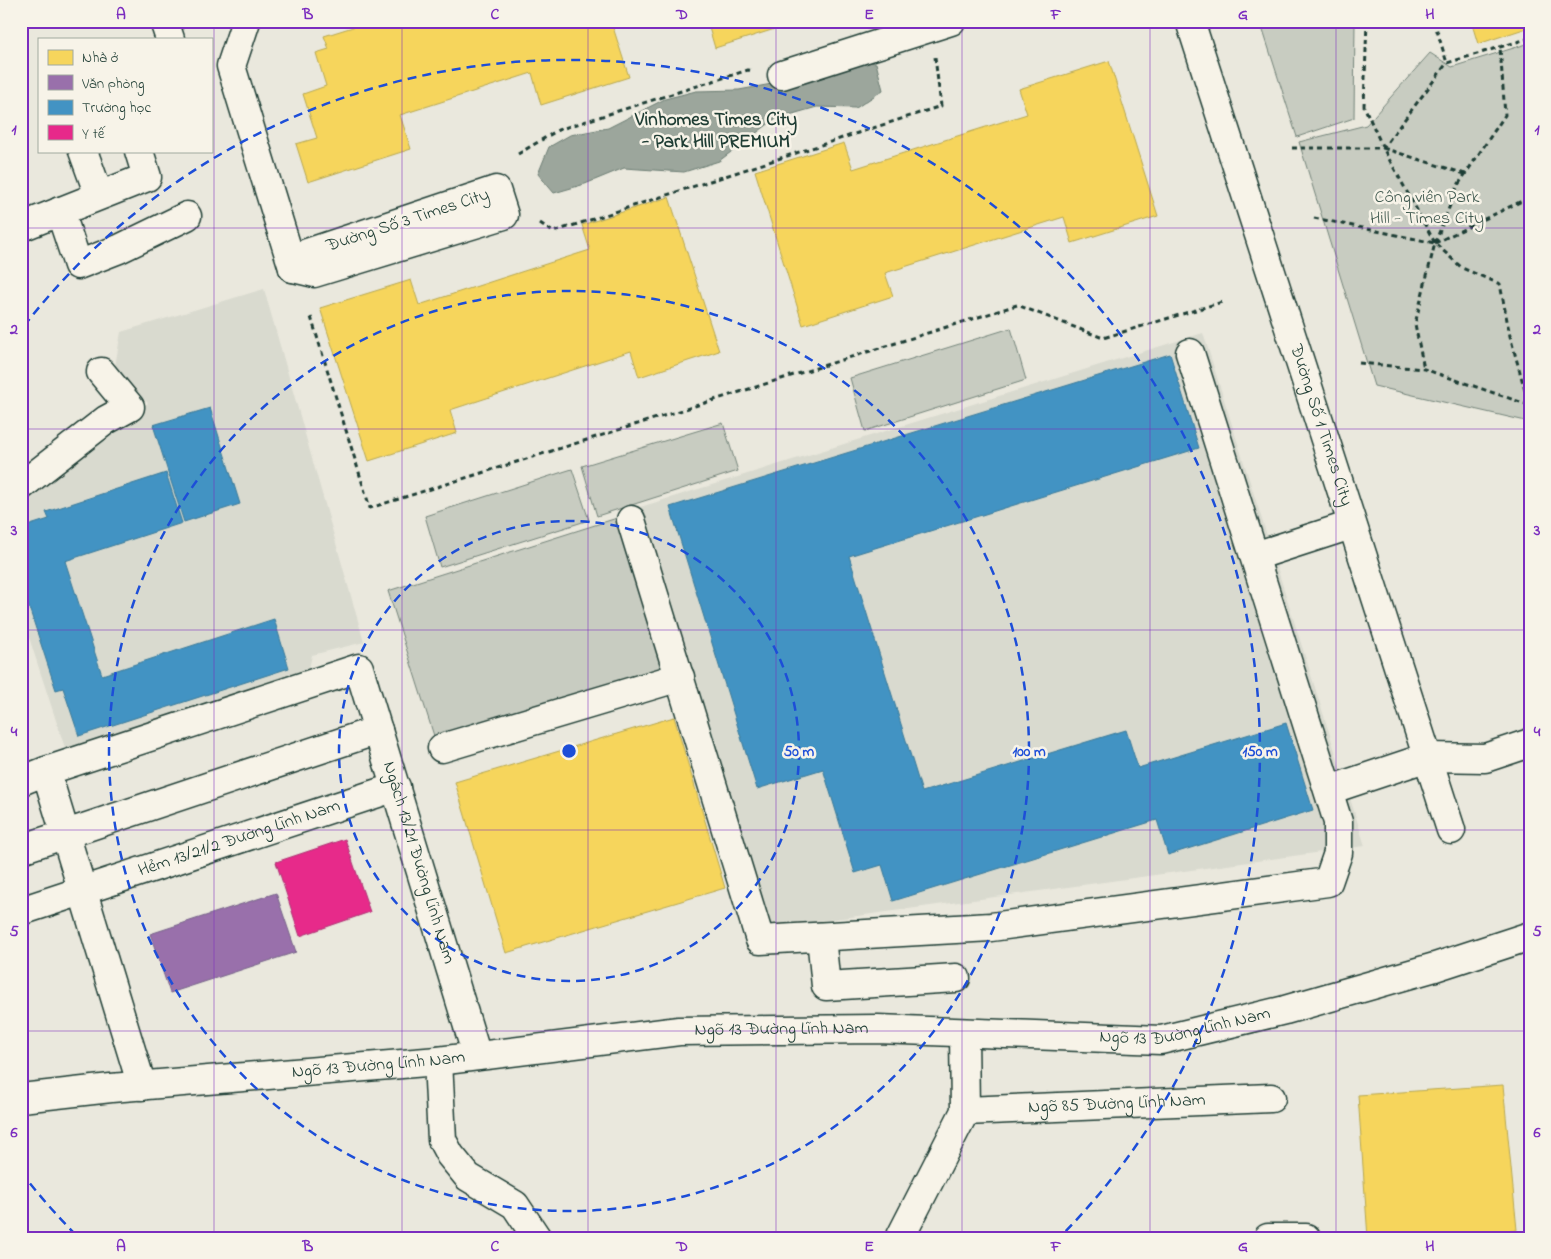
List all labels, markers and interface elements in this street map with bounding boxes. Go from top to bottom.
text: A [116,3,126,27]
text: B [302,3,314,27]
text: C [491,3,500,27]
text: D [675,3,688,27]
text: E [864,3,874,27]
text: F [1050,3,1062,27]
text: G [1238,3,1248,27]
text: H [1425,3,1435,27]
legend [38,38,212,152]
text: Nhà ở [82,47,119,69]
text: Văn phòng [81,73,145,96]
text: Trường học [82,97,151,120]
district label: Vinhomes Times City - Park Hill PREMIUM [634,107,797,156]
text: 1 [11,118,17,142]
text: 1 [1534,118,1540,142]
text: Y tế [82,123,106,145]
street label: Đường Số 3 Times City [322,182,493,261]
park label: Công viên Park Hill - Times City [1370,185,1484,232]
text: 2 [9,318,18,342]
text: 2 [1532,318,1541,342]
street label: Đường Số 1 Times City [1282,340,1359,510]
text: 3 [10,519,18,543]
text: 3 [1533,519,1541,543]
text: 4 [10,720,18,744]
text: 4 [1533,720,1541,744]
text: 50 m [784,741,815,763]
text: 100 m [1012,741,1046,763]
text: 150 m [1242,741,1278,763]
centre of rings [560,742,578,760]
street label: Ngách 13/21 Đường Lĩnh Nam [375,758,461,967]
street label: Hẻm 13/21/2 Đường Lĩnh Nam [135,793,344,884]
text: 5 [9,920,19,944]
text: 5 [1532,920,1542,944]
street label: Ngõ 13 Đường Lĩnh Nam [1099,1001,1273,1053]
street label: Ngõ 13 Đường Lĩnh Nam [694,1016,869,1045]
street label: Ngõ 13 Đường Lĩnh Nam [291,1045,467,1086]
street label: Ngõ 85 Đường Lĩnh Nam [1028,1088,1206,1122]
text: 6 [9,1121,18,1145]
text: 6 [1532,1121,1541,1145]
text: A [116,1235,126,1259]
text: B [302,1235,314,1259]
text: C [491,1235,500,1259]
text: D [675,1235,688,1259]
text: E [864,1235,874,1259]
text: F [1050,1235,1062,1259]
text: G [1238,1235,1248,1259]
text: H [1425,1235,1435,1259]

